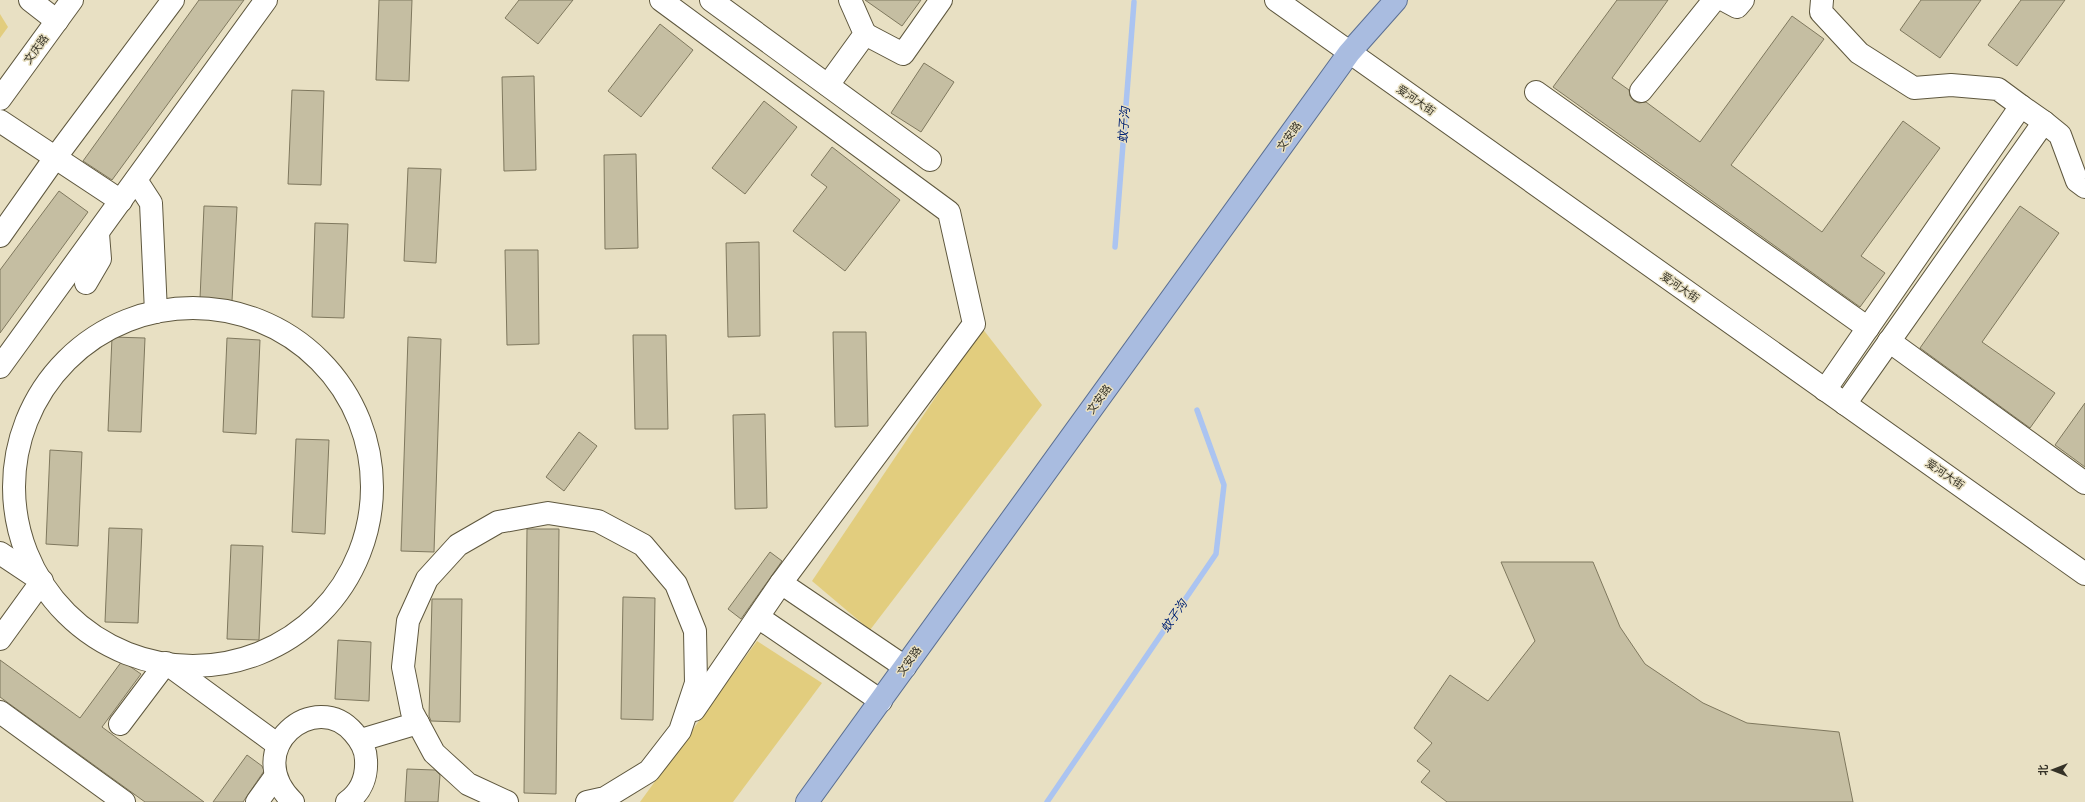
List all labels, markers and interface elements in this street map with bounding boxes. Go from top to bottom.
street label: 文庆路 [21,32,51,66]
street label: 爱河大街 [1394,82,1437,118]
water label: 蚊子沟 [1116,105,1132,143]
street label: 文安路 [1274,119,1304,153]
street label: 爱河大街 [1658,269,1701,305]
street label: 文安路 [1084,382,1114,416]
street label: 爱河大街 [1923,456,1966,492]
water label: 蚊子沟 [1158,596,1191,635]
street label: 文安路 [895,644,924,679]
north arrow [2033,750,2073,790]
text: 北 [2037,765,2050,776]

